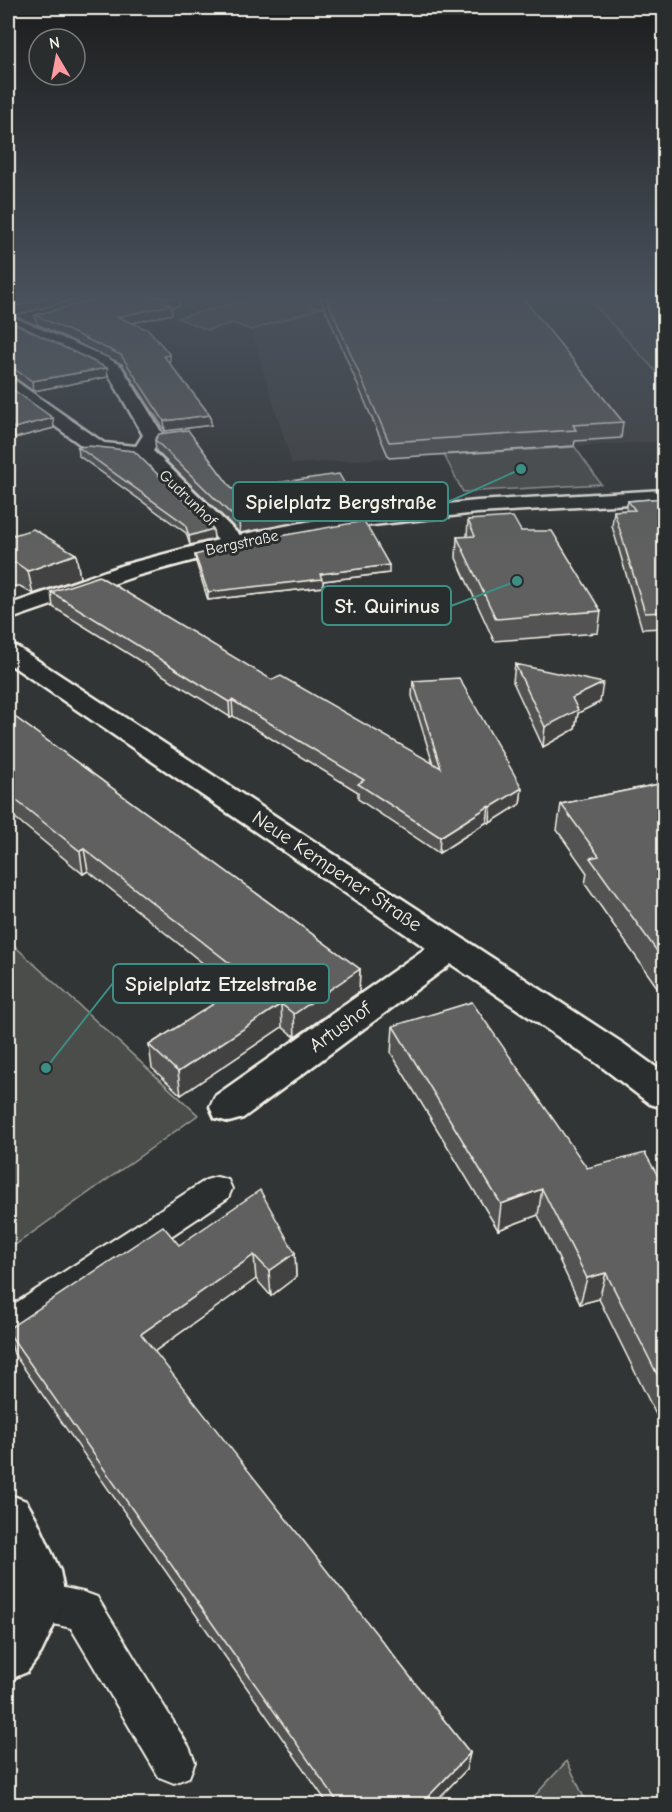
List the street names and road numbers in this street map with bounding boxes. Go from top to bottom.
street label: Gudrunhof [156,466,222,531]
street label: Bergstraße [204,526,280,560]
street label: Neue Kempener Straße [248,806,426,936]
street label: Artushof [305,996,376,1057]

